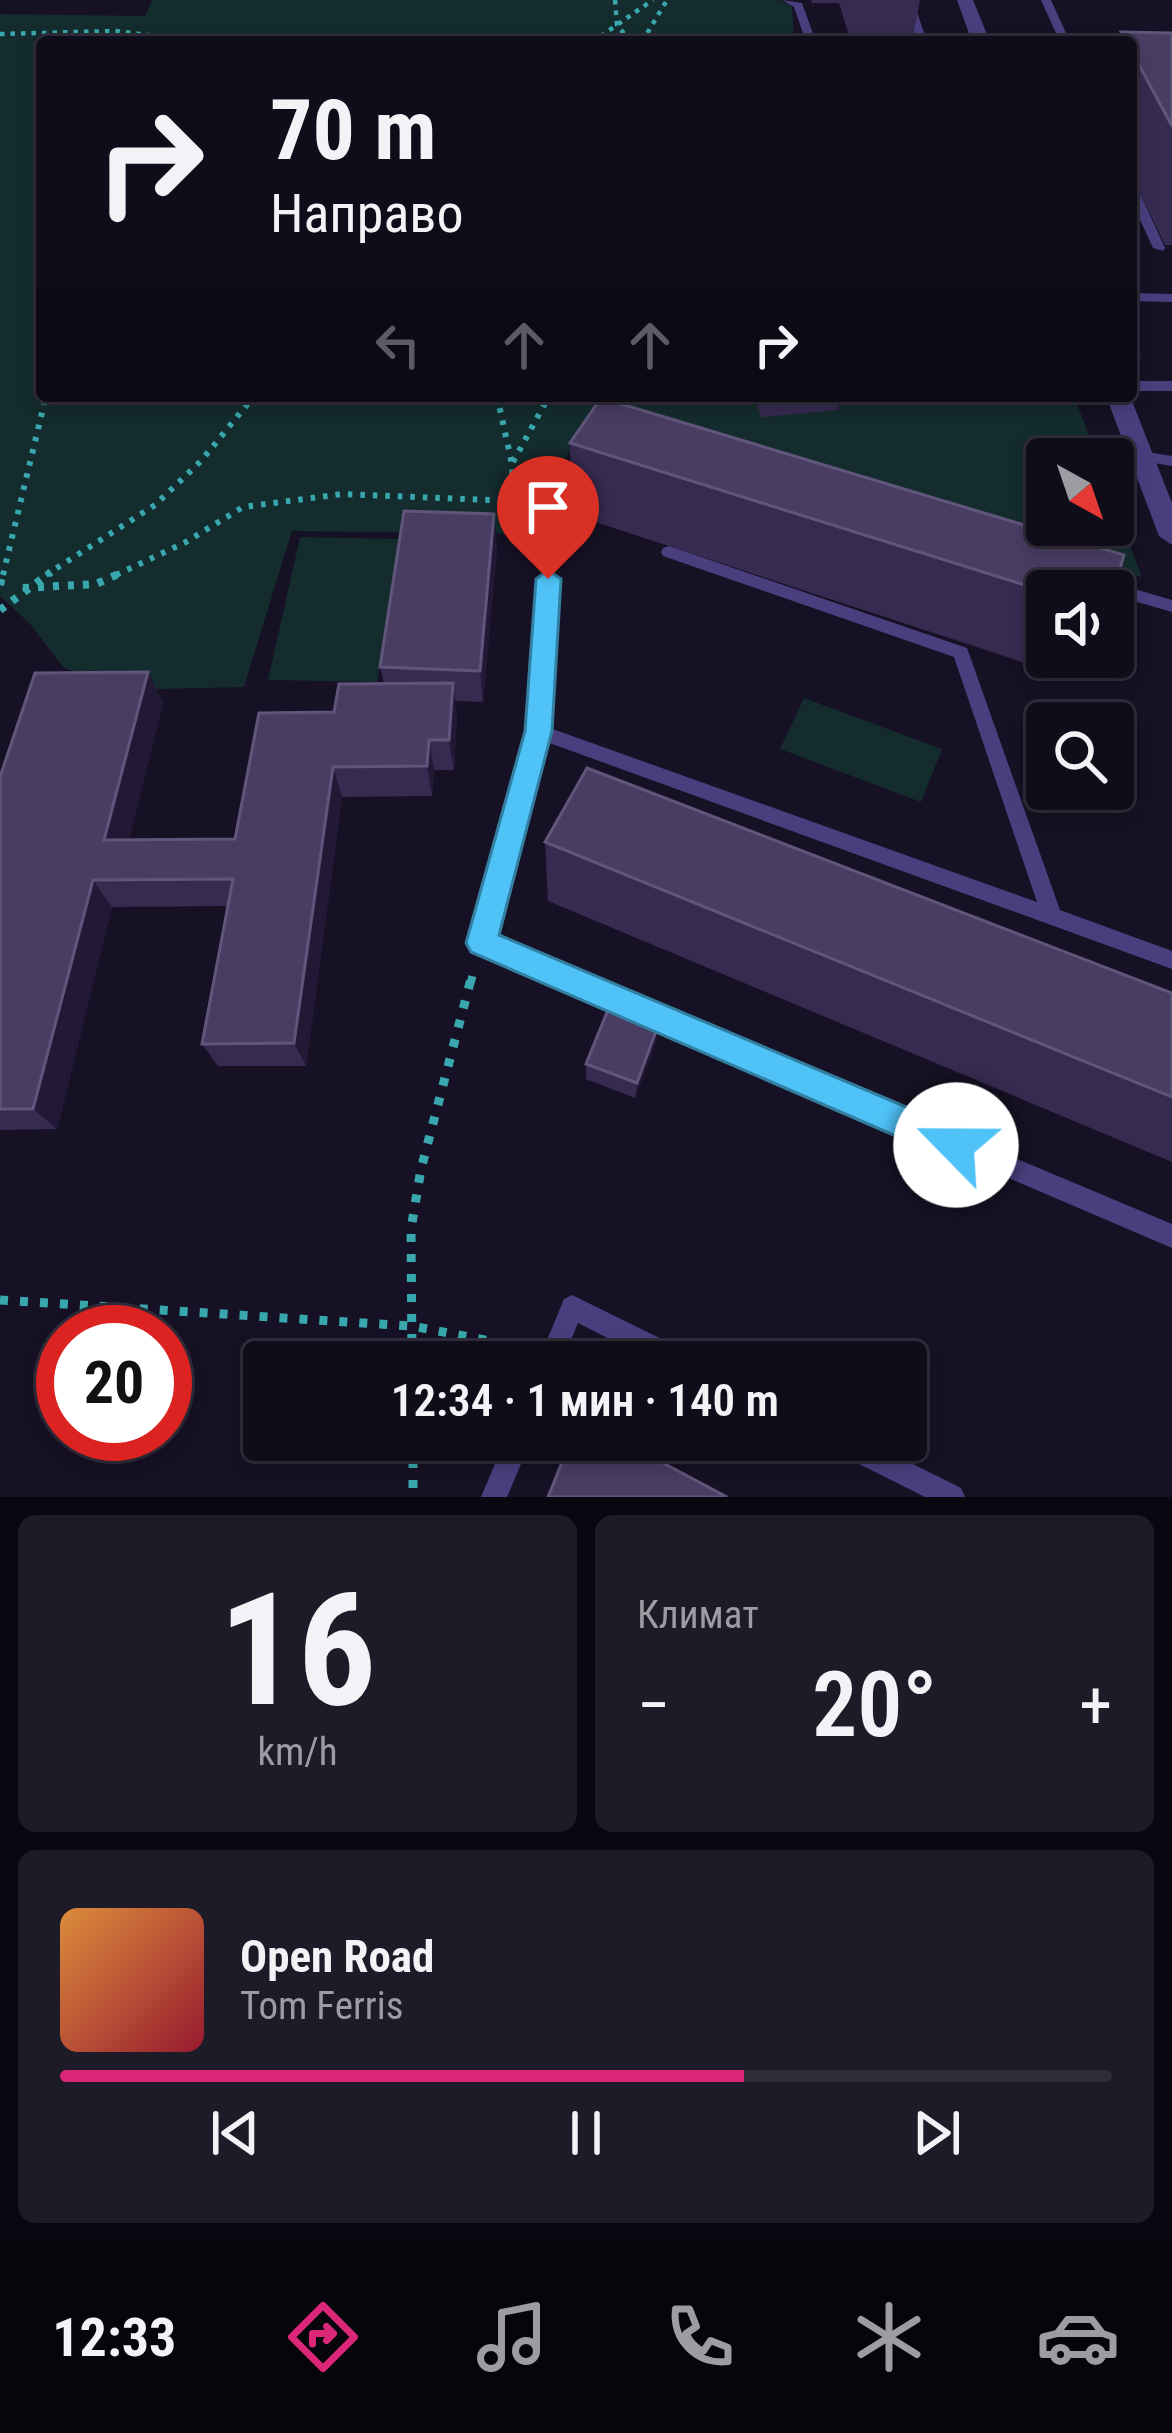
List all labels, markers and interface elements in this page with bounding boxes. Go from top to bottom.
text: 70 m [270,81,437,180]
icon: right [72,84,228,240]
text: Направо [270,182,464,245]
icon: left [365,312,431,378]
icon: ahead [491,312,557,378]
icon: ahead [617,312,683,378]
icon: right [743,312,809,378]
north arrow [1026,438,1134,546]
map controls [1026,438,1134,810]
pin [497,456,599,579]
icon: arrive [515,474,581,540]
button: sound [1026,570,1134,678]
button: search [1026,702,1134,810]
position arrow [893,1082,1019,1208]
speed limit sign: 20 [36,1305,192,1461]
text: 12:34 · 1 мин · 140 m [391,1374,779,1427]
text: 16 [219,1559,376,1742]
text: Климат [637,1592,759,1638]
text: 20° [812,1653,937,1758]
text: − [637,1667,670,1744]
text: + [1079,1667,1112,1744]
text: km/h [257,1729,338,1775]
text: Open Road [240,1930,434,1983]
text: Tom Ferris [240,1983,403,2029]
icon: previous [202,2100,268,2166]
icon: pause [553,2100,619,2166]
icon: next [904,2100,970,2166]
icon: directions [281,2295,365,2379]
icon: music [470,2295,554,2379]
icon: phone [658,2295,742,2379]
icon: climate [847,2295,931,2379]
icon: car [1036,2295,1120,2379]
text: 12:33 [52,2306,176,2369]

